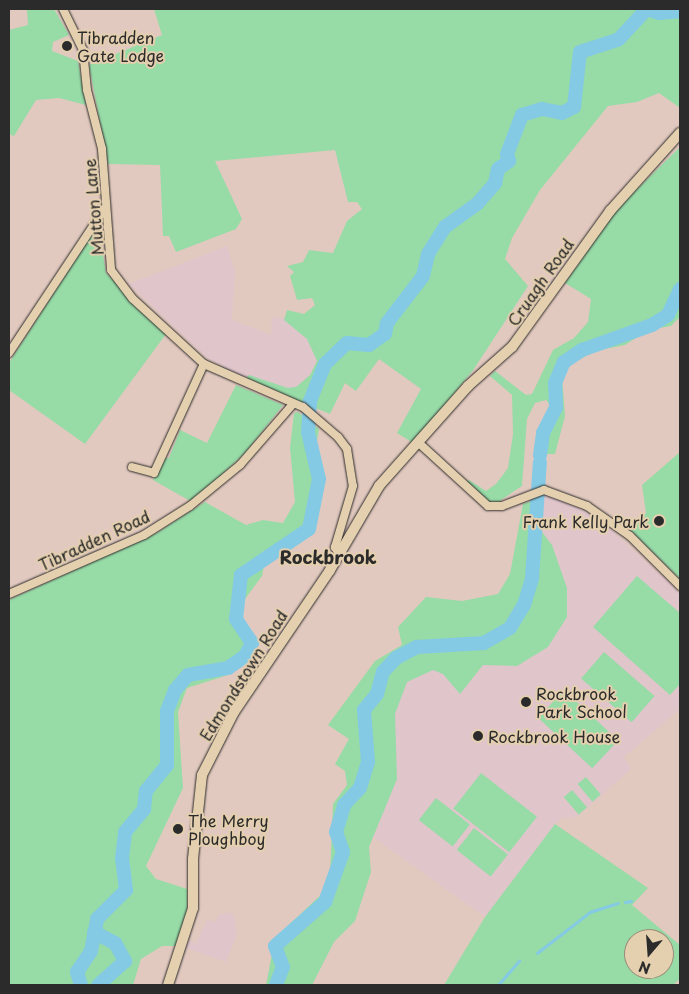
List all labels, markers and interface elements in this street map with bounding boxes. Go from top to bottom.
place label: Tibradden Gate Lodge [77,27,164,65]
marker: Tibradden Gate Lodge [61,40,73,52]
street label: Mutton Lane [79,157,107,257]
street label: Cruagh Road [503,235,577,329]
street label: Tibradden Road [35,506,153,574]
place label: Frank Kelly Park [521,511,649,531]
marker: Frank Kelly Park [653,515,665,527]
district label: Rockbrook [279,546,377,568]
street label: Edmondstown Road [195,607,291,743]
place label: Rockbrook Park School [536,683,627,721]
marker: Rockbrook Park School [520,696,532,708]
place label: Rockbrook House [488,726,621,746]
marker: Rockbrook House [472,730,484,742]
place label: The Merry Ploughboy [188,810,269,848]
marker: The Merry Ploughboy [172,823,184,835]
north arrow [624,929,674,979]
text: N [636,956,653,979]

